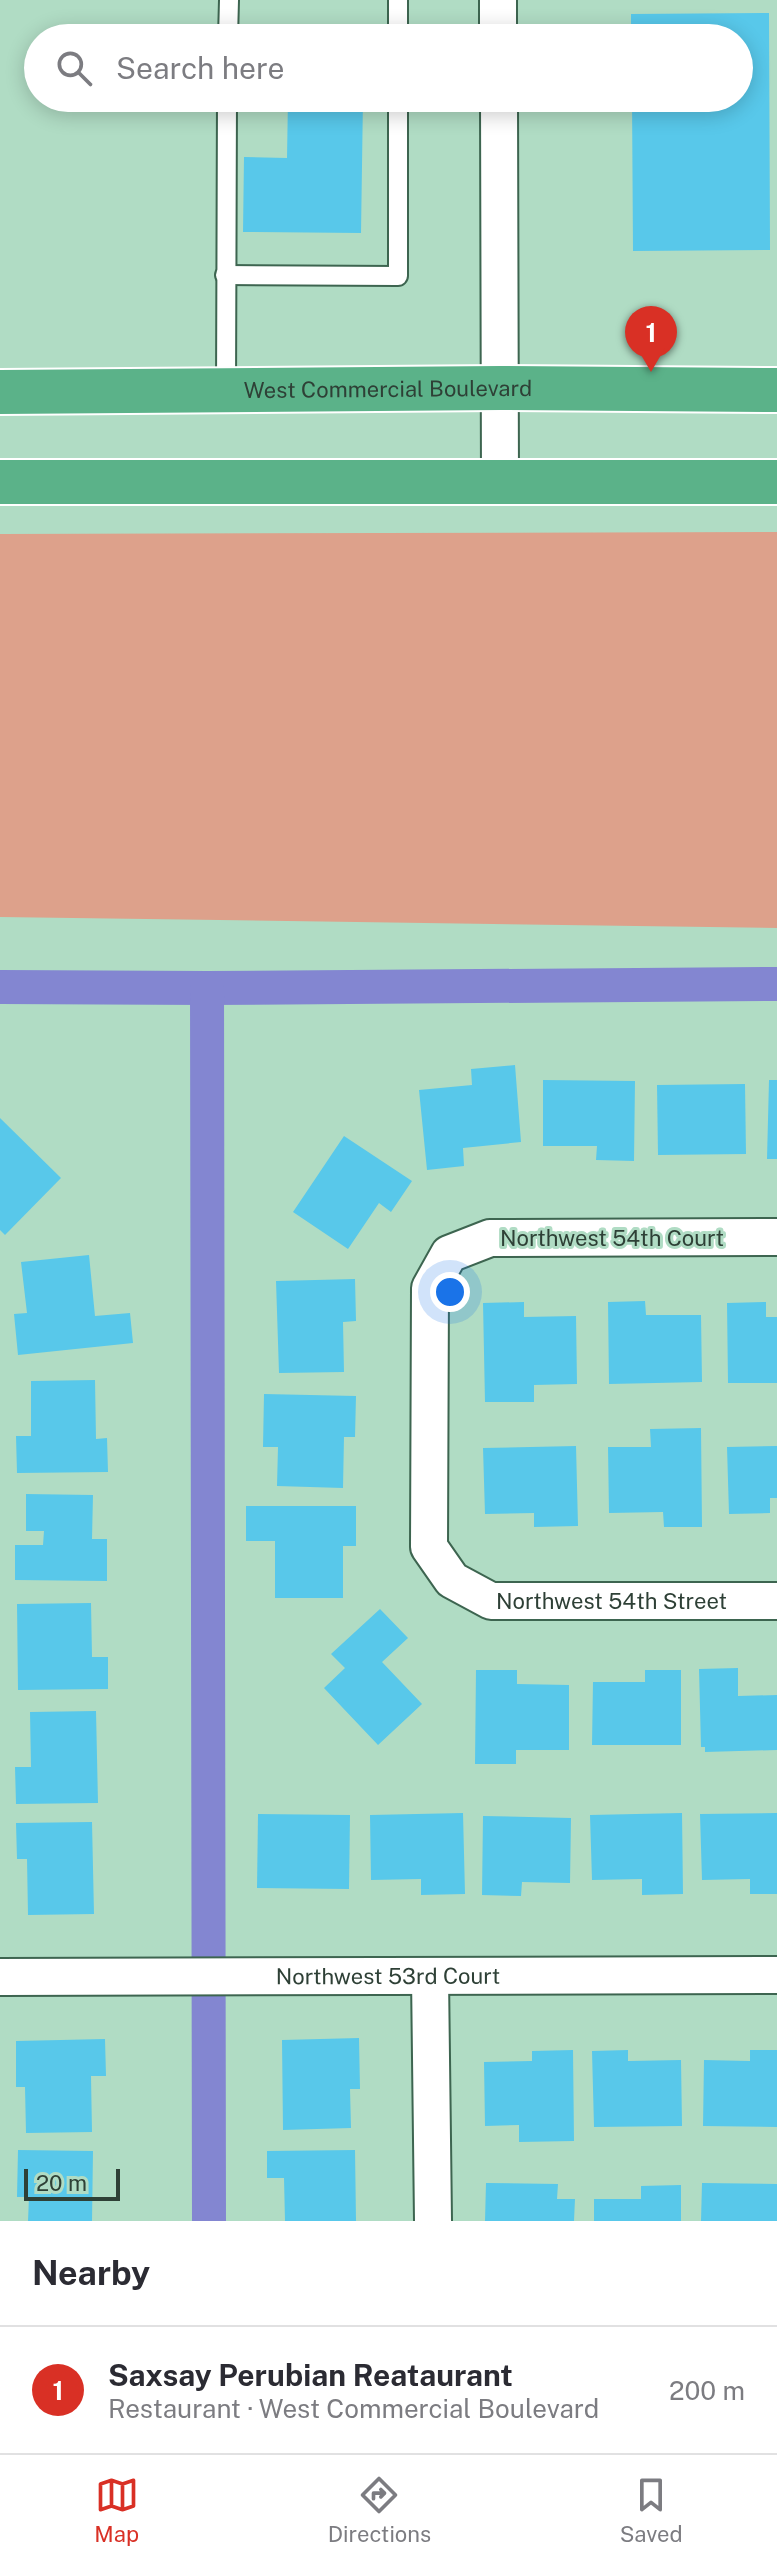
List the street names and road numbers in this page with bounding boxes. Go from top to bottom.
street label: West Commercial Boulevard [244,375,532,403]
street label: Northwest 54th Court [500,1225,724,1251]
street label: Northwest 54th Street [496,1588,727,1614]
street label: Northwest 53rd Court [276,1963,500,1989]

